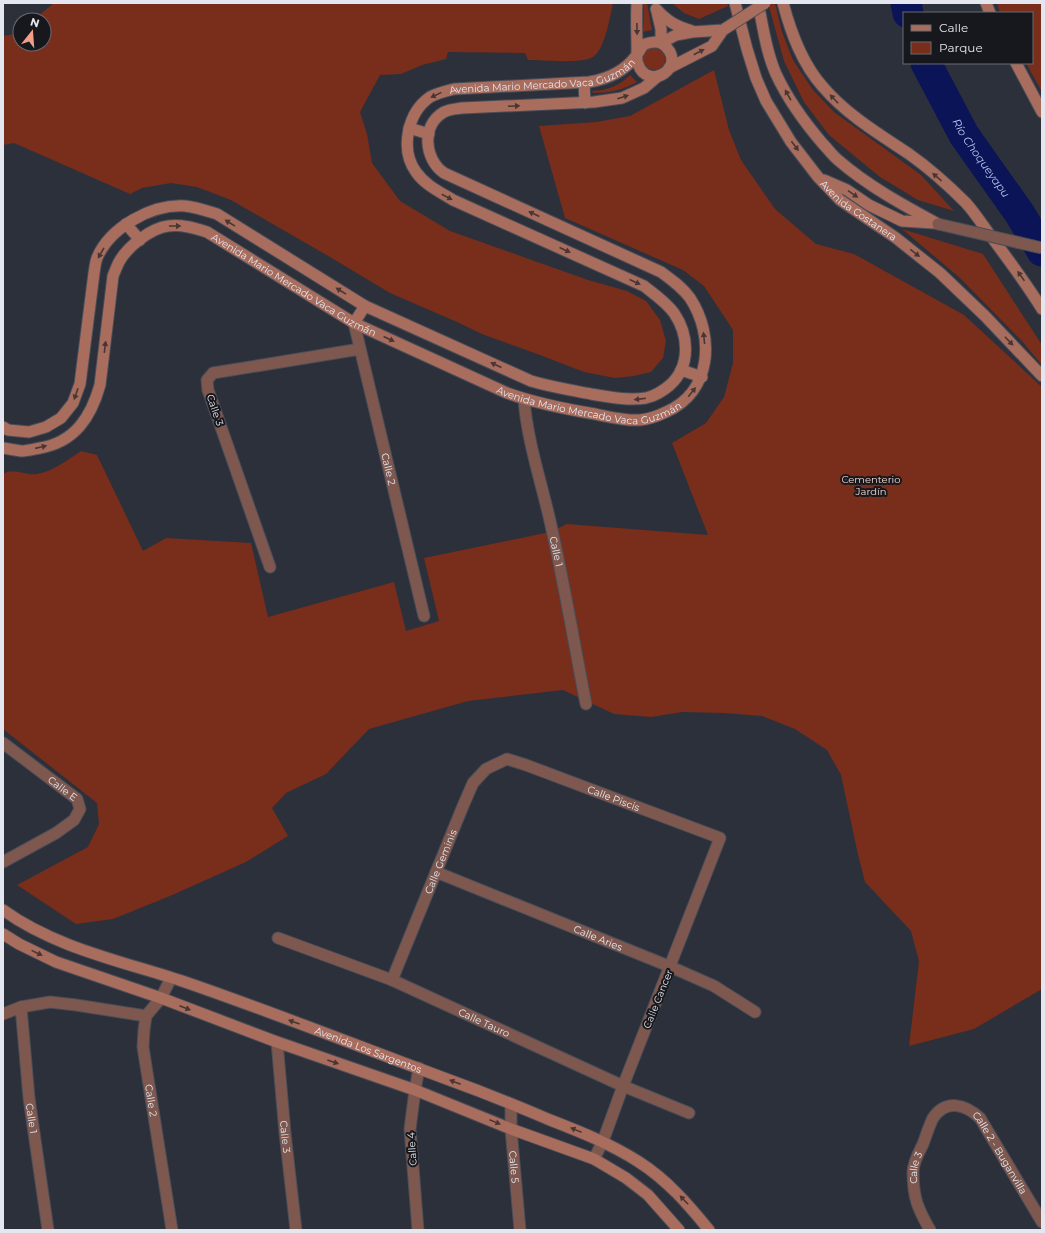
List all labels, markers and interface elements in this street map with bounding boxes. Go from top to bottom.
north arrow [12,12,52,52]
legend [903,12,1033,64]
text: N [29,14,41,30]
text: Calle [939,20,968,35]
one-way arrow [633,23,640,35]
text: Parque [939,40,983,55]
one-way arrow [693,49,705,56]
street label: Avenida Mario Mercado Vaca Guzmán [448,56,637,97]
one-way arrow [784,89,791,101]
one-way arrow [430,92,442,98]
one-way arrow [617,94,629,100]
one-way arrow [829,94,839,104]
one-way arrow [508,103,521,109]
water label: Río Choqueyapu [950,116,1013,200]
one-way arrow [790,141,799,152]
one-way arrow [932,173,943,182]
street label: Avenida Costanera [818,177,900,243]
one-way arrow [848,190,858,198]
one-way arrow [441,193,453,200]
one-way arrow [528,211,540,217]
one-way arrow [224,219,236,226]
one-way arrow [169,223,182,229]
street label: Avenida Mario Mercado Vaca Guzmán [209,230,378,339]
one-way arrow [97,247,104,259]
one-way arrow [560,247,571,253]
one-way arrow [909,248,920,257]
one-way arrow [1017,271,1025,282]
one-way arrow [629,279,640,285]
one-way arrow [336,287,346,295]
one-way arrow [701,332,708,344]
one-way arrow [384,336,395,342]
one-way arrow [1004,336,1014,346]
one-way arrow [102,341,108,353]
one-way arrow [490,362,501,368]
street label: Avenida Mario Mercado Vaca Guzmán [495,383,684,427]
one-way arrow [688,386,697,397]
one-way arrow [73,388,79,400]
street label: Calle 3 [204,392,227,428]
one-way arrow [634,396,646,402]
one-way arrow [35,444,48,450]
street label: Calle 2 [379,451,399,487]
park label: Cementerio Jardín [841,473,901,498]
street label: Calle 1 [547,535,566,568]
street label: Calle E [45,773,80,804]
street label: Calle Piscis [586,782,642,814]
street label: Calle Geminis [421,827,459,896]
street label: Calle Aries [572,922,625,953]
one-way arrow [31,950,43,956]
street label: Calle Cancer [640,968,676,1030]
one-way arrow [180,1005,192,1011]
street label: Calle Tauro [456,1005,512,1040]
one-way arrow [288,1018,300,1024]
street label: Avenida Los Sargentos [313,1023,424,1076]
one-way arrow [328,1059,340,1065]
one-way arrow [449,1079,461,1085]
street label: Calle 2 [142,1083,160,1118]
street label: Calle 1 [23,1102,41,1135]
street label: Calle 2 - Buganvilla [970,1108,1030,1196]
one-way arrow [489,1119,500,1125]
street label: Calle 3 [277,1120,294,1154]
one-way arrow [570,1127,582,1133]
street label: Calle 4 [404,1131,420,1166]
street label: Calle 3 [906,1149,925,1184]
street label: Calle 5 [506,1150,522,1184]
one-way arrow [679,1195,689,1205]

